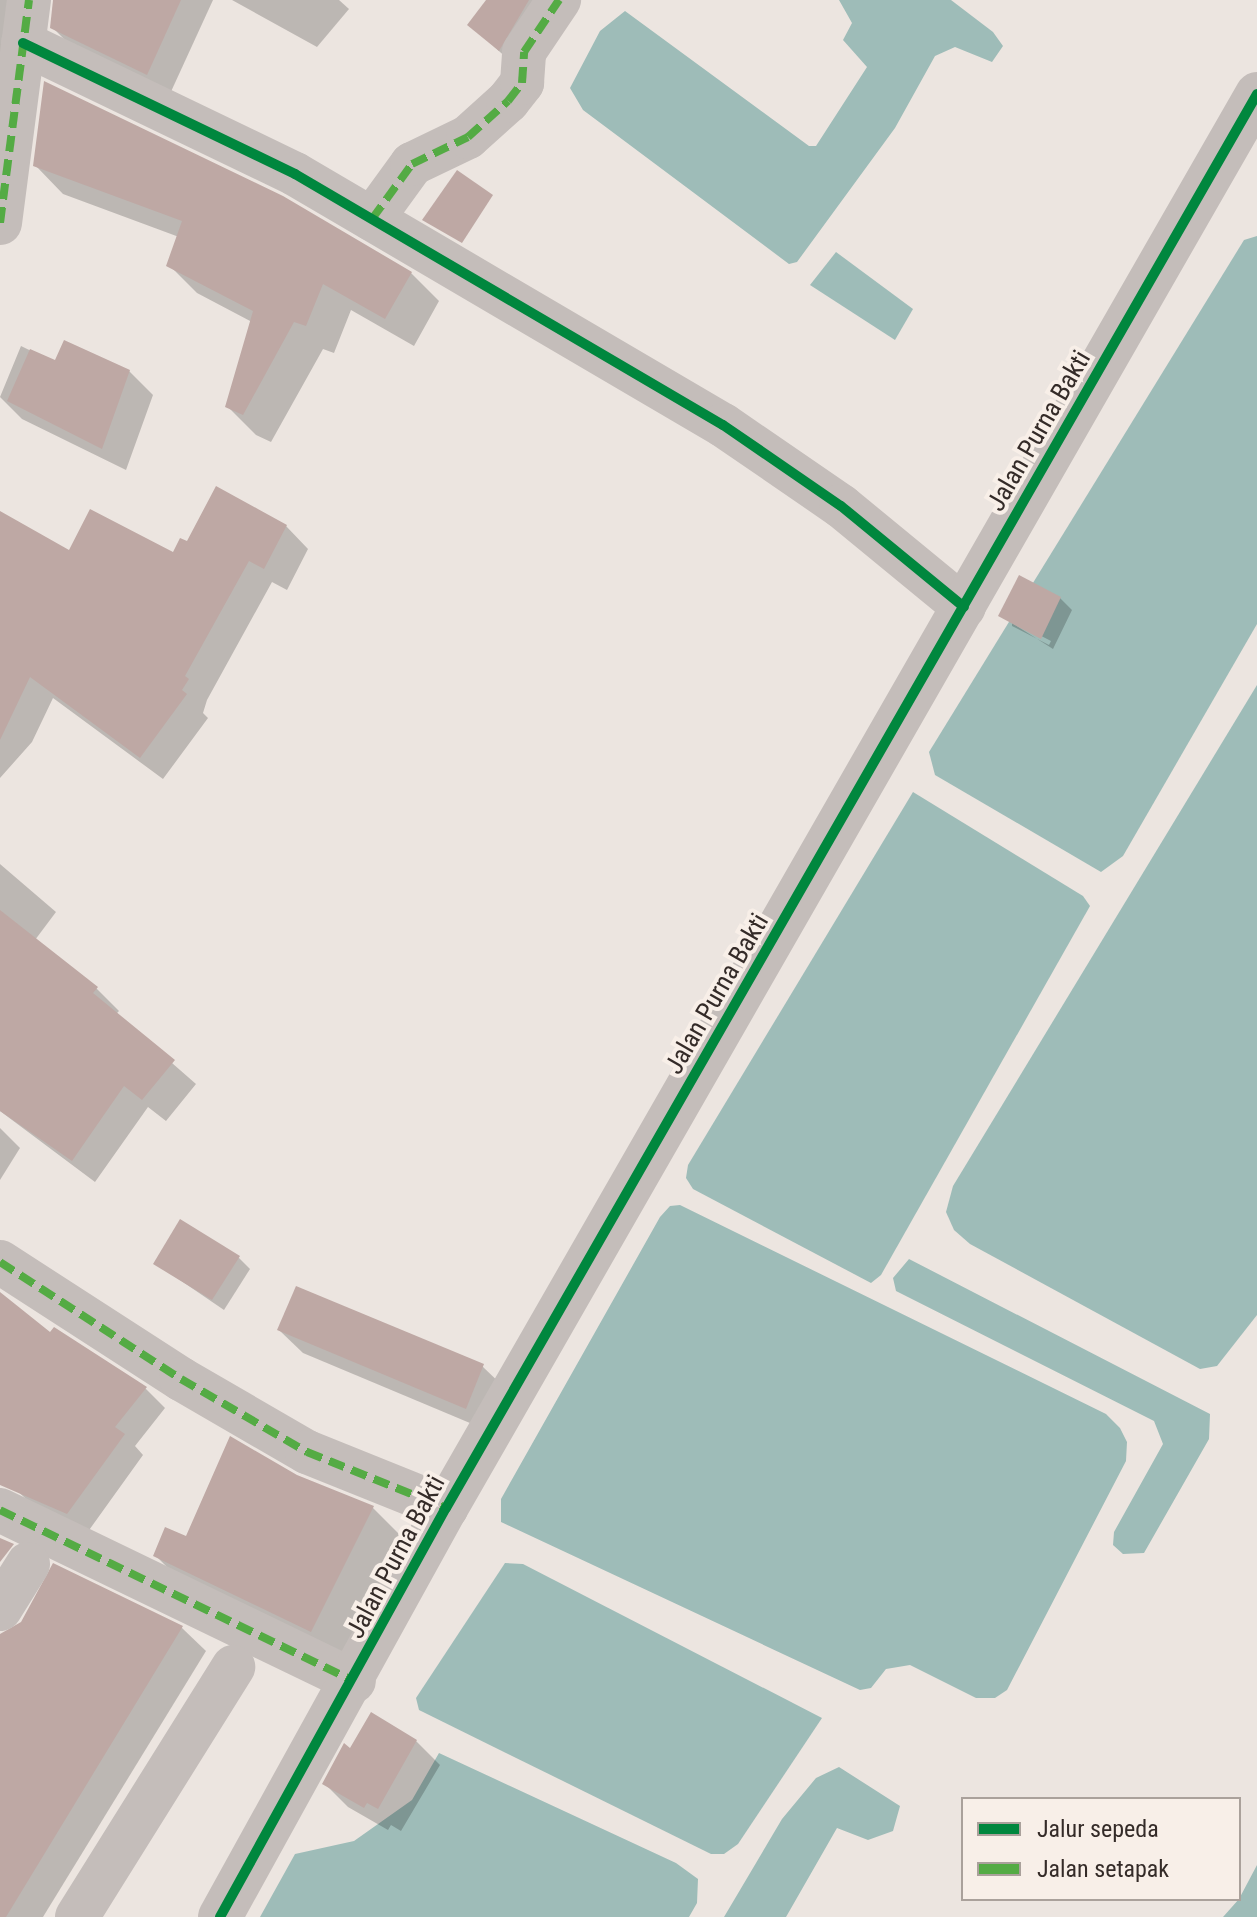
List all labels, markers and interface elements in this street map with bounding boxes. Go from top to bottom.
street label: Jalan Purna Bakti [981,345,1097,517]
street label: Jalan Purna Bakti [659,908,775,1080]
street label: Jalan Purna Bakti [340,1470,452,1644]
legend [961,1797,1241,1901]
text: Jalur sepeda [1037,1815,1159,1843]
text: Jalan setapak [1037,1855,1169,1883]

